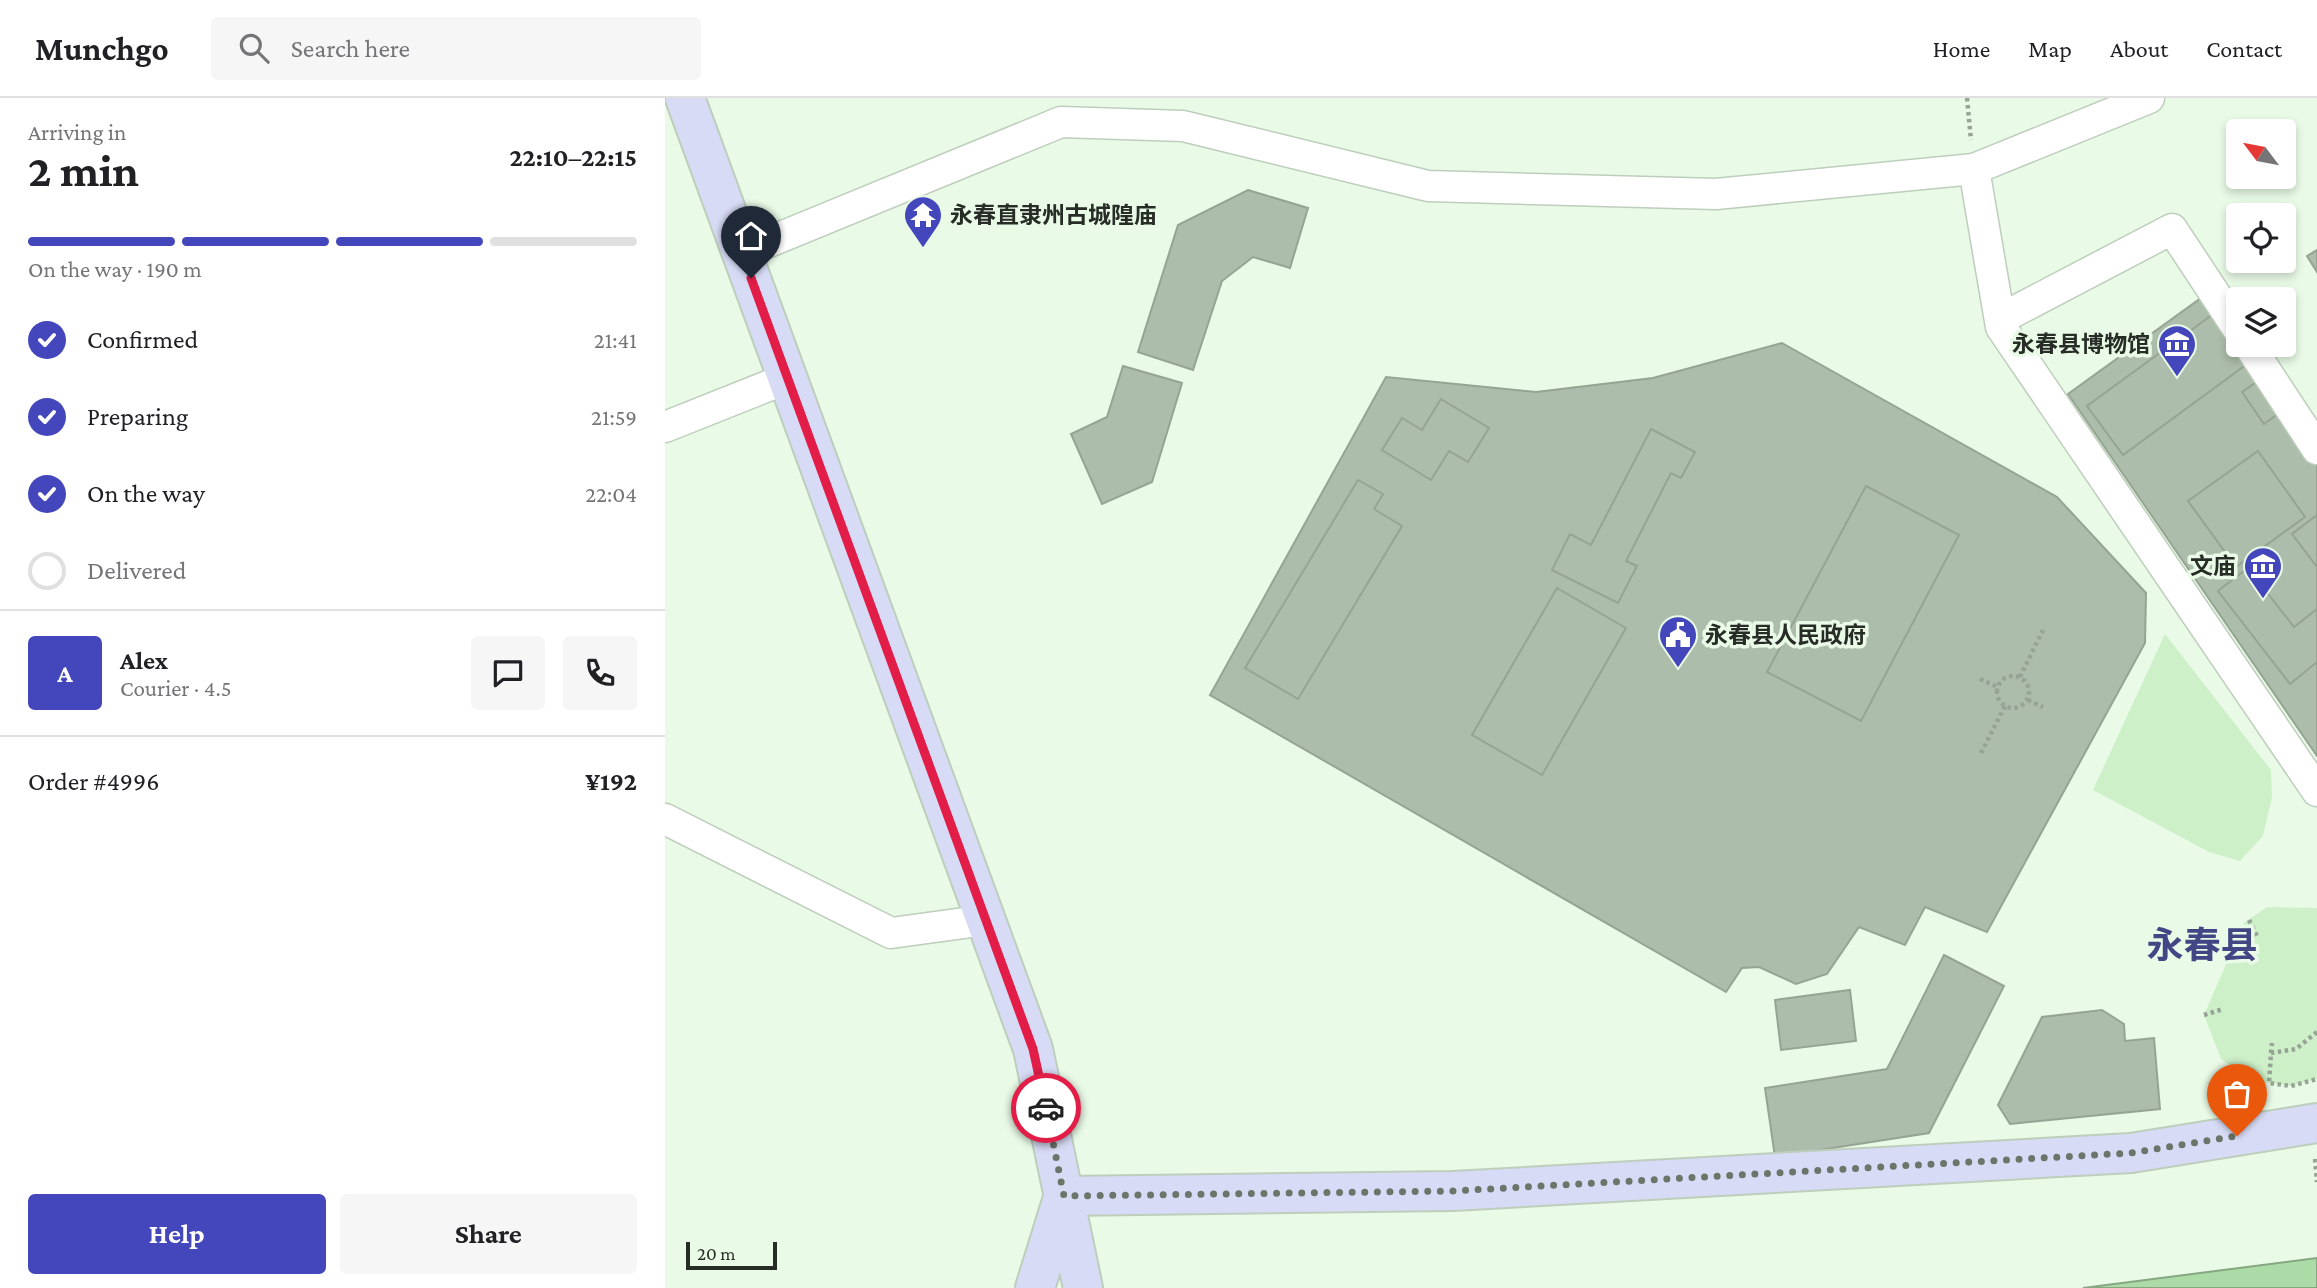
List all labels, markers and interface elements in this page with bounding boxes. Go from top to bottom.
search box [211,17,701,80]
icon: search [235,29,273,67]
text: Munchgo [35,30,169,67]
text: Search here [291,34,410,63]
text: Home [1933,35,1990,62]
text: Map [2028,35,2072,62]
text: About [2110,35,2168,62]
text: Contact [2206,35,2282,62]
text: Arriving in [28,119,126,145]
north arrow [2226,119,2296,189]
map controls [2226,119,2296,357]
text: 22:10–22:15 [510,143,637,172]
text: 2 min [28,145,139,196]
temple icon: 永春直隶州古城隍庙 [902,194,944,249]
place label: 永春直隶州古城隍庙 [950,202,1157,228]
button: locate [2226,203,2296,273]
pin [721,206,781,278]
icon: home [732,217,770,255]
text: On the way · 190 m [28,256,202,282]
button: layers [2226,287,2296,357]
icon: check [28,321,66,359]
museum icon: 永春县博物馆 [2156,323,2198,378]
text: Confirmed [87,325,198,354]
text: 21:41 [594,327,637,353]
place label: 永春县博物馆 [2012,331,2150,357]
icon: check [28,398,66,436]
text: Preparing [87,402,188,431]
text: 21:59 [591,404,637,430]
icon: check [28,475,66,513]
text: On the way [87,479,205,508]
text: 22:04 [585,481,637,507]
museum icon: 文庙 [2242,545,2284,600]
place label: 文庙 [2190,553,2236,579]
text: Delivered [87,556,186,585]
public building icon: 永春县人民政府 [1657,614,1699,669]
place label: 永春县人民政府 [1705,622,1866,648]
button: chat [471,636,545,710]
button: phone [563,636,637,710]
text: Alex [120,646,168,675]
text: A [57,659,73,688]
text: Courier · 4.5 [120,675,232,701]
text: Order #4996 [28,767,159,796]
text: ¥192 [585,767,637,796]
district label: 永春县 [2147,925,2258,966]
pin [2207,1064,2267,1136]
courier [1011,1073,1081,1143]
icon: bag [2218,1075,2256,1113]
icon: car [1027,1089,1065,1127]
button: Help [28,1194,326,1274]
button: Share [340,1194,637,1274]
scale bar [686,1239,777,1271]
text: 20 m [697,1243,736,1264]

